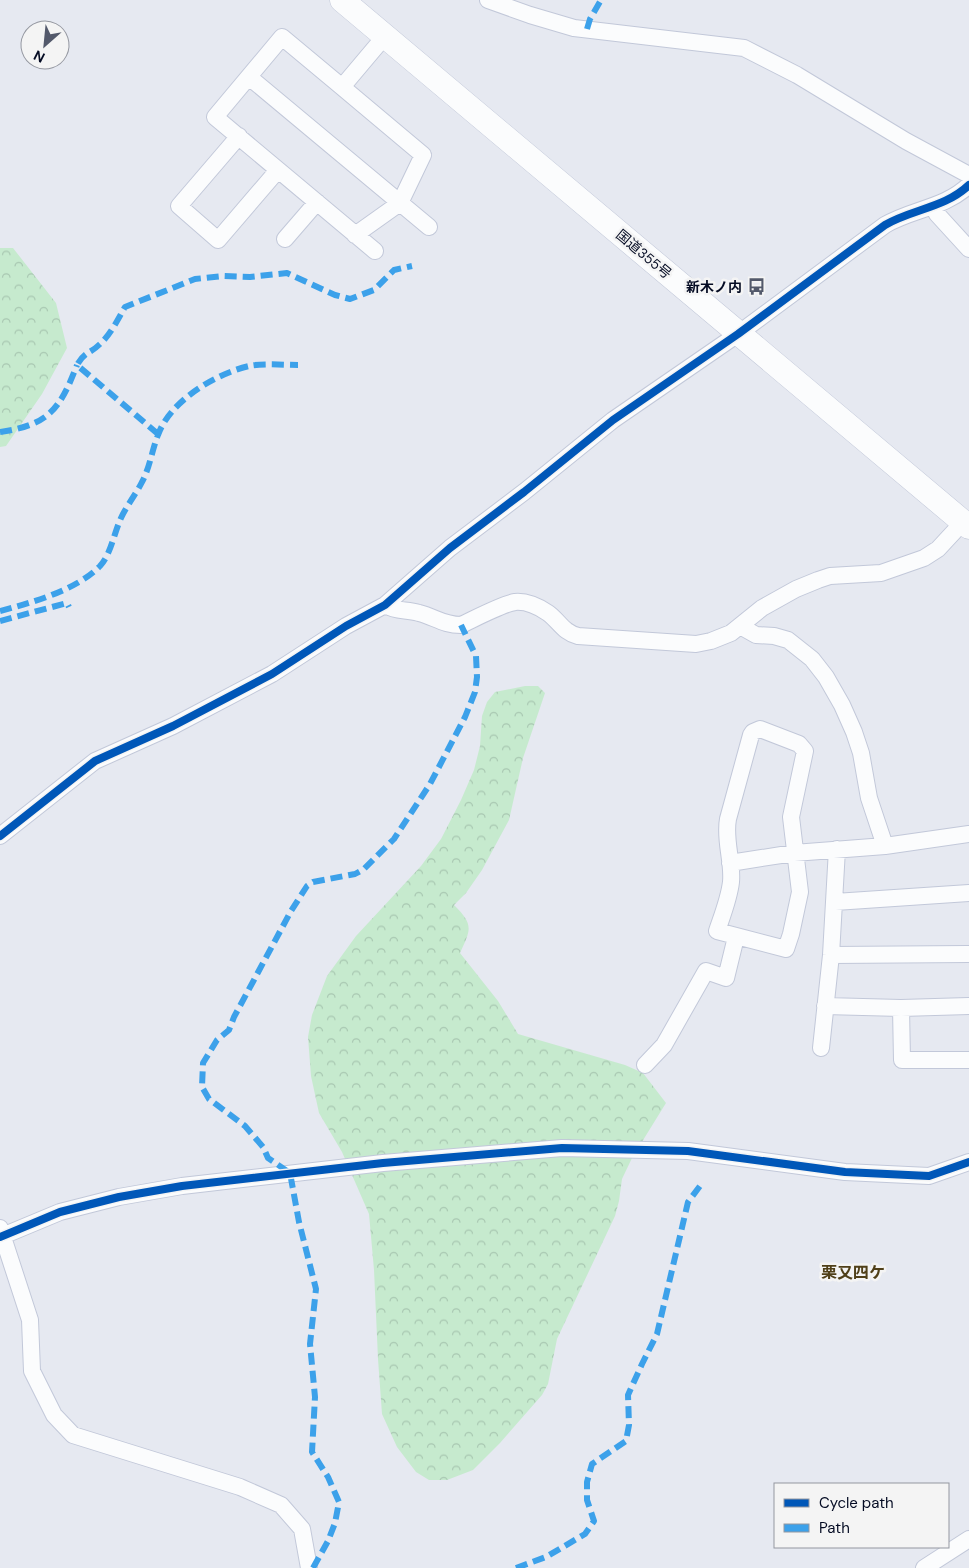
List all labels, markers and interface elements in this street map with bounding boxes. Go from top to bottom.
north arrow [20,20,70,70]
text: N [30,46,48,67]
street label: 国道355号 [612,225,676,283]
bus stop icon: 新木ノ内 [746,277,766,297]
place label: 新木ノ内 [686,278,742,296]
district label: 栗又四ケ [821,1262,885,1283]
legend [774,1483,949,1548]
text: Cycle path [819,1493,894,1513]
text: Path [819,1518,850,1538]

